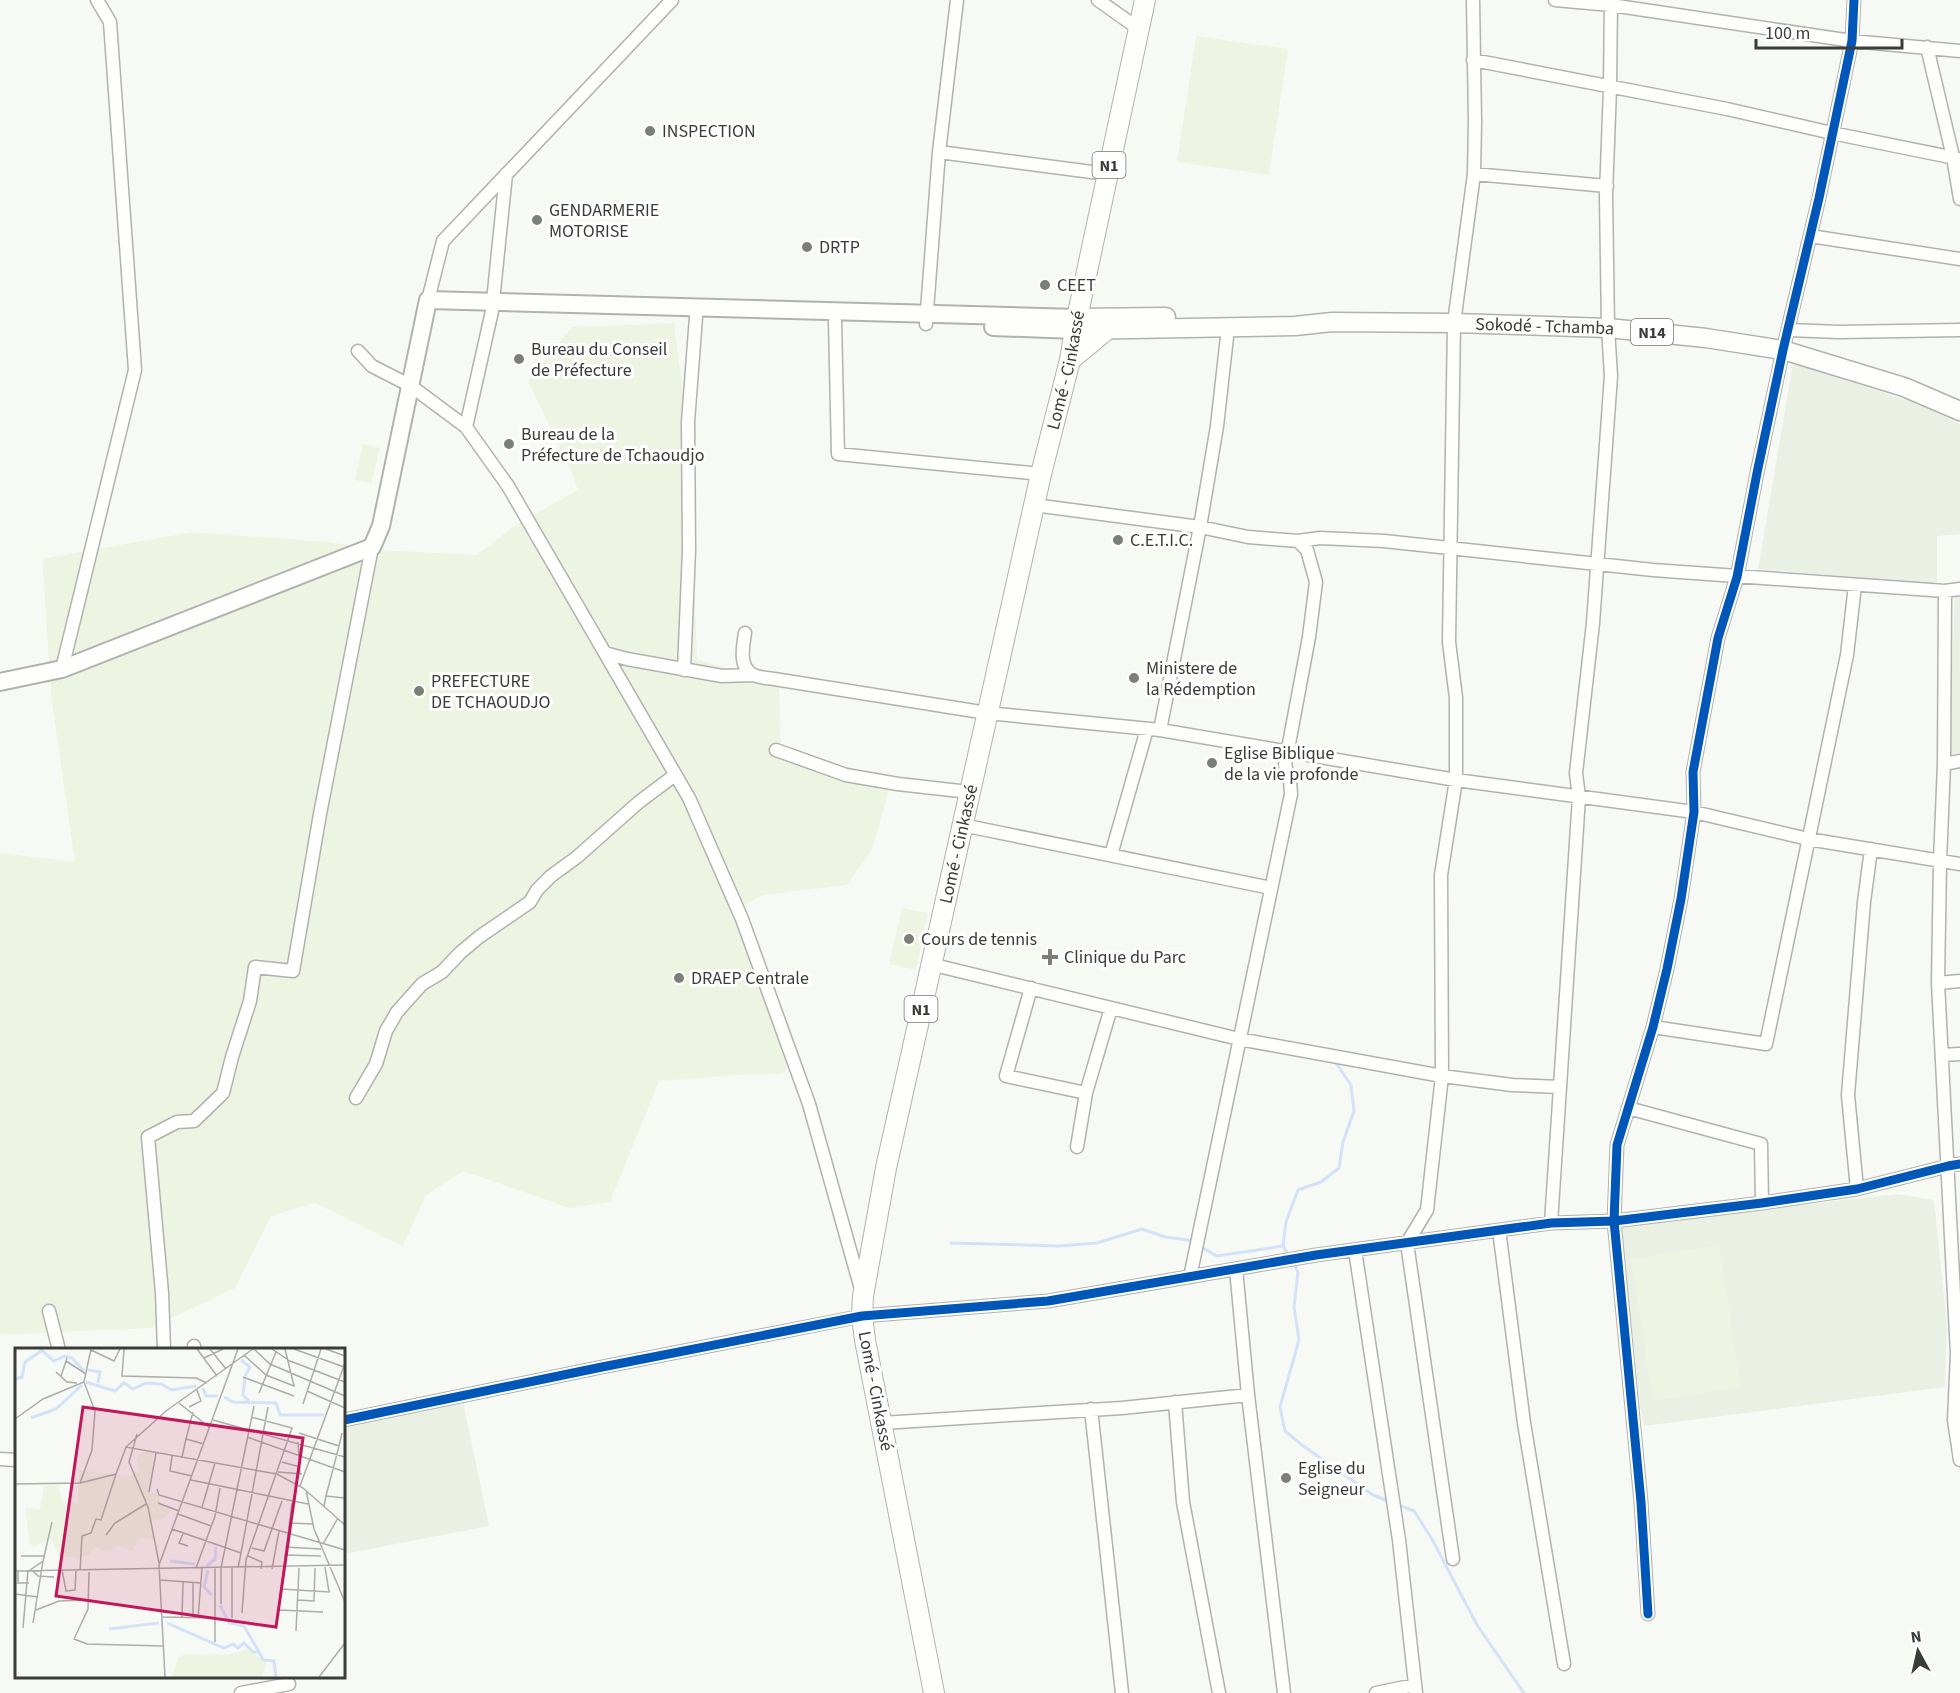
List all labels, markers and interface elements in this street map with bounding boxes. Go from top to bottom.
scale bar [1756,12,1902,50]
text: 100 m [1765,21,1810,46]
place label: INSPECTION [662,119,756,144]
marker: INSPECTION [643,124,657,138]
road number: N1 [1092,152,1126,178]
place label: GENDARMERIE MOTORISE [549,198,659,244]
marker: GENDARMERIE MOTORISE [530,213,544,227]
place label: DRTP [819,235,860,260]
marker: DRTP [800,240,814,254]
place label: CEET [1057,273,1096,298]
marker: CEET [1038,278,1052,292]
street label: Lomé - Cinkassé [1041,308,1091,432]
street label: Sokodé - Tchamba [1475,312,1615,342]
road number: N14 [1631,319,1673,345]
place label: Bureau du Conseil de Préfecture [531,337,667,383]
marker: Bureau du Conseil de Préfecture [512,352,526,366]
place label: Bureau de la Préfecture de Tchaoudjo [521,422,704,468]
marker: Bureau de la Préfecture de Tchaoudjo [502,437,516,451]
place label: C.E.T.I.C. [1130,528,1193,553]
marker: C.E.T.I.C. [1111,533,1125,547]
place label: Ministere de la Rédemption [1146,656,1256,702]
place label: PREFECTURE DE TCHAOUDJO [431,669,551,715]
marker: Ministere de la Rédemption [1127,671,1141,685]
marker: PREFECTURE DE TCHAOUDJO [412,684,426,698]
place label: Eglise Biblique de la vie profonde [1224,741,1359,787]
marker: Eglise Biblique de la vie profonde [1205,756,1219,770]
street label: Lomé - Cinkassé [933,782,984,906]
place label: Cours de tennis [921,927,1037,952]
marker: Cours de tennis [902,932,916,946]
place label: Clinique du Parc [1064,945,1186,970]
marker: Clinique du Parc [1041,948,1059,966]
place label: DRAEP Centrale [691,966,809,991]
marker: DRAEP Centrale [672,971,686,985]
road number: N1 [904,996,938,1022]
street label: Lomé - Cinkassé [852,1329,899,1453]
inset map [15,1348,345,1678]
place label: Eglise du Seigneur [1298,1456,1366,1502]
marker: Eglise du Seigneur [1279,1471,1293,1485]
north arrow [1888,1621,1948,1681]
text: N [1909,1626,1923,1649]

